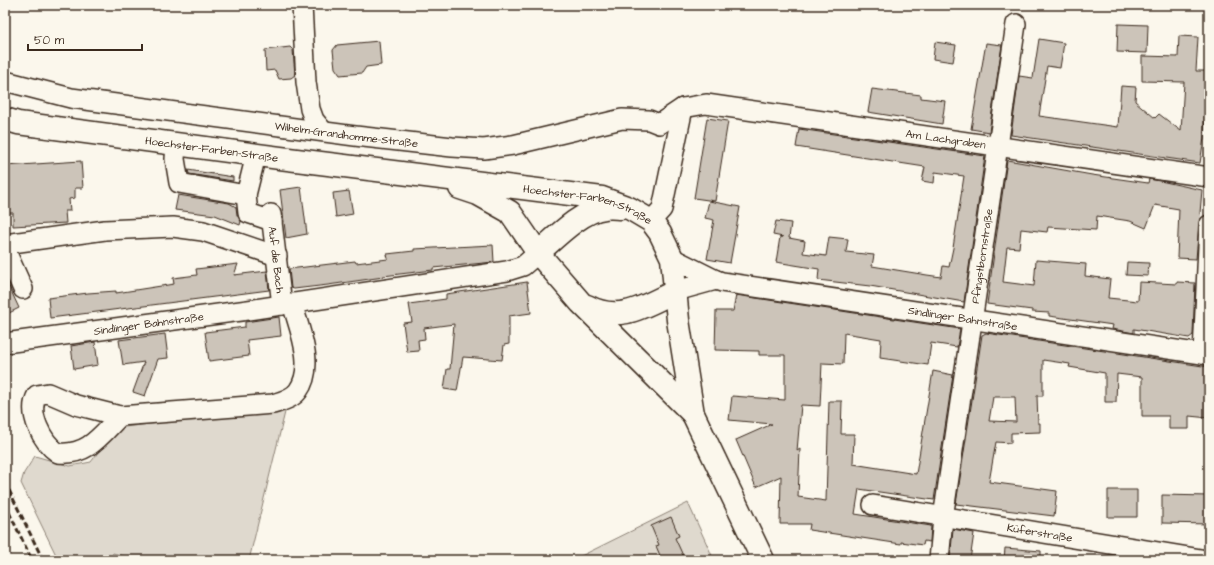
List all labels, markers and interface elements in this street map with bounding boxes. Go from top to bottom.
scale bar [28,26,142,52]
text: 50 m [34,32,65,49]
street label: Wilhelm-Grandhomme-Straße [274,118,419,151]
street label: Am Lachgraben [905,126,987,152]
street label: Hoechster-Farben-Straße [144,133,279,165]
street label: Hoechster-Farben-Straße [522,181,655,228]
street label: Pfingstbornstraße [967,208,996,305]
street label: Auf die Bach [265,225,288,294]
street label: Sindlinger Bahnstraße [907,302,1019,334]
street label: Sindlinger Bahnstraße [93,309,205,338]
street label: Küferstraße [1006,520,1074,545]

